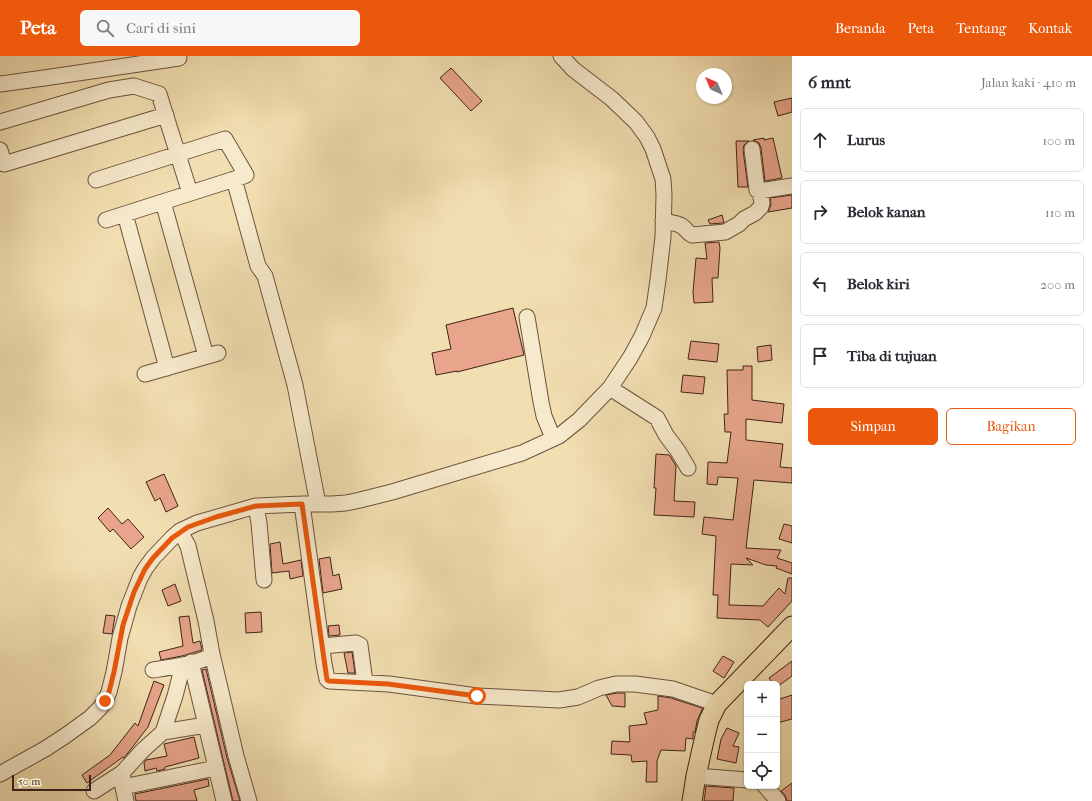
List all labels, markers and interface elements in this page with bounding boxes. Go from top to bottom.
search box [80,10,360,46]
text: Peta [20,17,56,39]
icon: search [94,17,116,39]
text: Cari di sini [126,19,196,37]
text: Beranda [835,20,886,37]
text: Peta [908,20,934,37]
text: Tentang [956,20,1006,37]
text: Kontak [1028,20,1072,37]
north arrow [696,68,732,104]
text: 6 mnt [808,72,851,92]
text: Jalan kaki · 410 m [981,75,1076,90]
icon: ahead [809,129,831,151]
text: Lurus [847,131,885,149]
text: 100 m [1042,133,1075,148]
icon: right [809,201,831,223]
text: Belok kanan [847,203,926,221]
text: 110 m [1045,205,1075,220]
icon: left [809,273,831,295]
text: Belok kiri [847,275,910,293]
text: 200 m [1040,277,1075,292]
icon: arrive [809,345,831,367]
text: Tiba di tujuan [847,347,937,365]
button: Simpan [808,408,938,445]
button: Bagikan [946,408,1076,445]
map controls [744,681,780,789]
button: + [744,681,780,717]
route start [468,687,486,705]
route end [96,692,114,710]
button: − [744,717,780,753]
button: locate [744,753,780,789]
scale bar [12,773,91,792]
text: 50 m [18,775,40,788]

